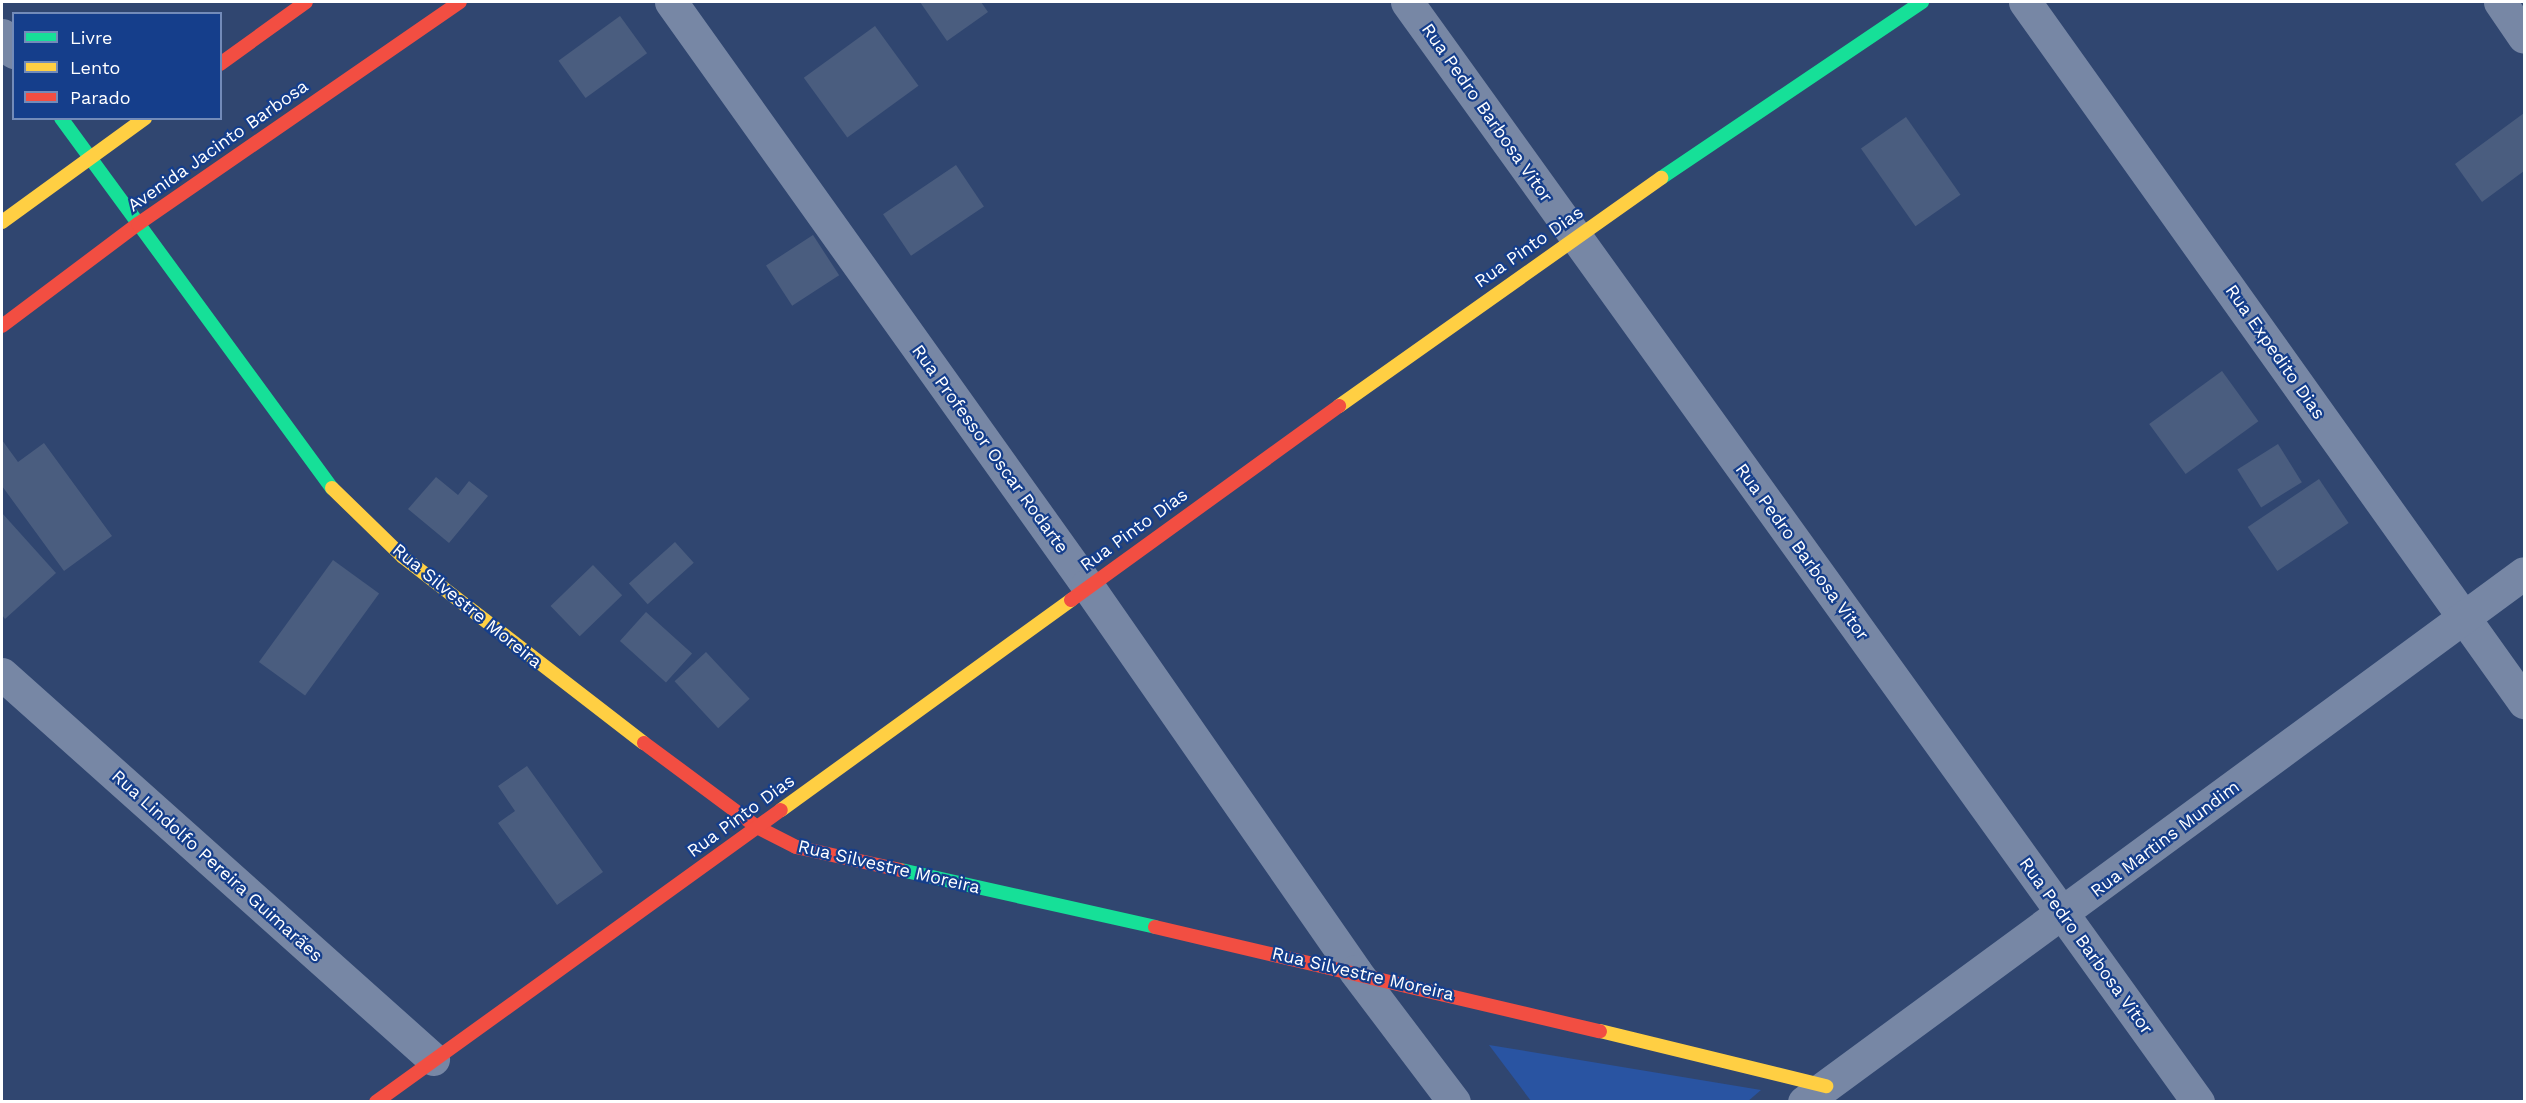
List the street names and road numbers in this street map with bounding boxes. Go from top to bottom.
street label: Rua Pedro Barbosa Vitor [1416,19,1558,207]
street label: Avenida Jacinto Barbosa [123,75,313,217]
street label: Rua Pinto Dias [1470,201,1588,293]
street label: Rua Expedito Dias [2220,280,2330,424]
street label: Rua Professor Oscar Rodarte [907,340,1073,558]
street label: Rua Pedro Barbosa Vitor [1730,459,1874,645]
street label: Rua Pinto Dias [1076,484,1192,576]
street label: Rua Silvestre Moreira [388,539,546,673]
street label: Rua Lindolfo Pereira Guimarães [107,765,327,967]
street label: Rua Pinto Dias [683,770,799,862]
street label: Rua Martins Mundim [2086,776,2244,902]
street label: Rua Silvestre Moreira [796,836,982,898]
street label: Rua Pedro Barbosa Vitor [2014,853,2158,1039]
street label: Rua Silvestre Moreira [1270,943,1456,1005]

